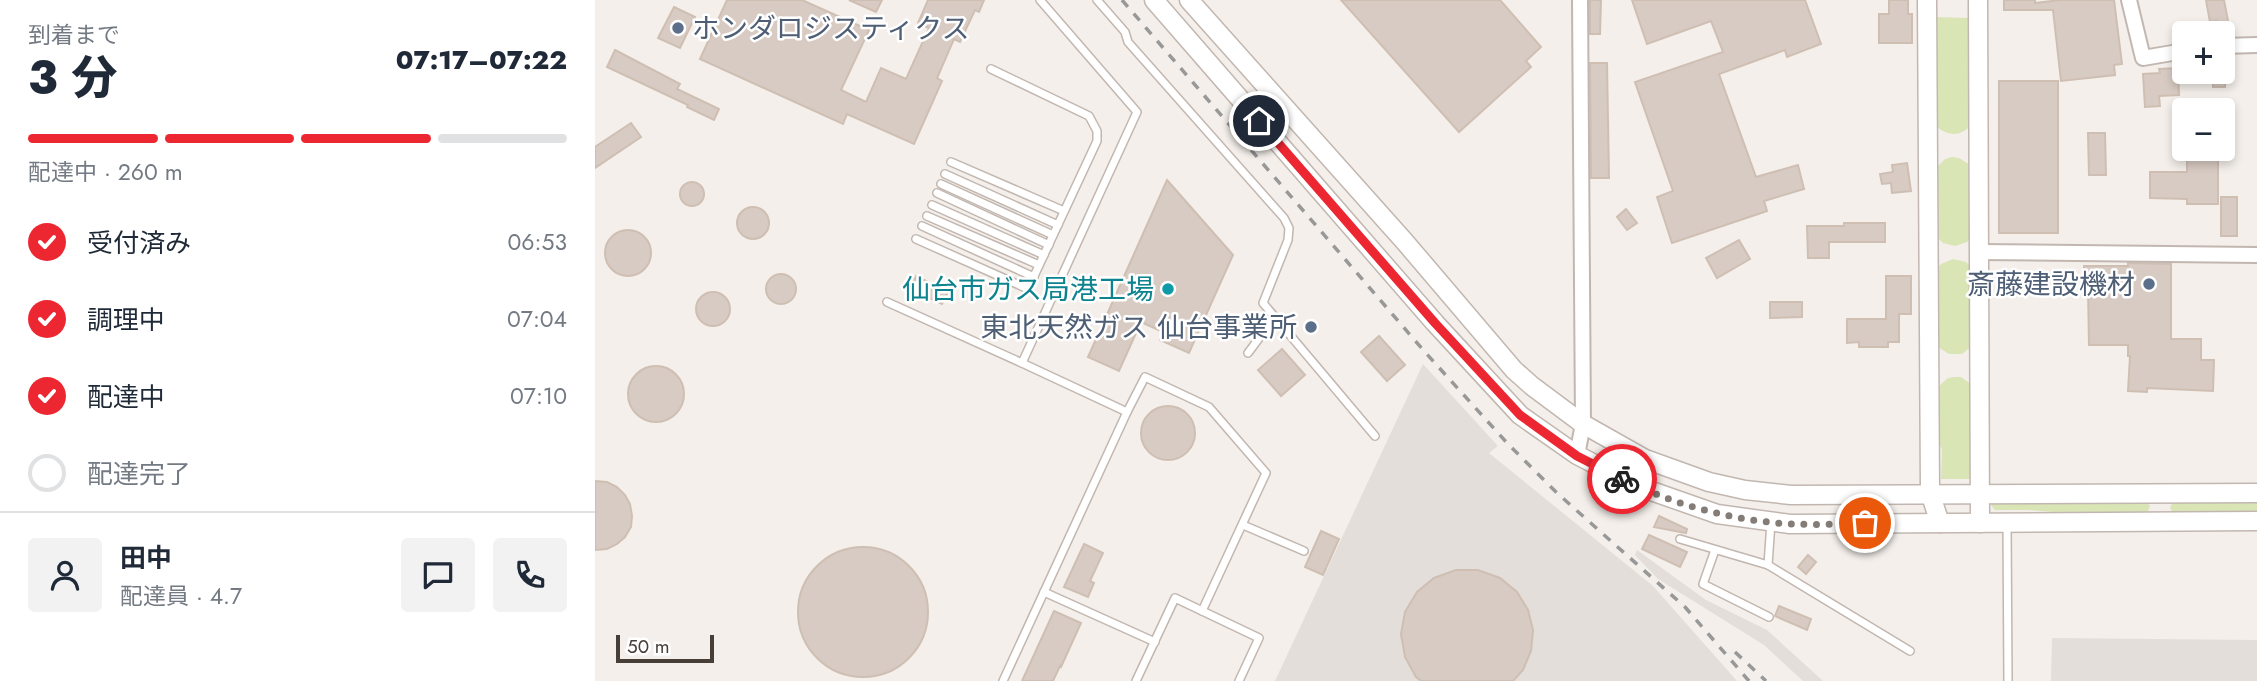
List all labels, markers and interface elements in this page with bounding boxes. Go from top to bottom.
place label: ホンダロジスティクス [692,8,969,49]
text: 到着まで [28,18,120,52]
marker: ホンダロジスティクス [670,20,686,36]
map controls [2172,21,2235,161]
button: + [2172,21,2235,84]
text: 07:17–07:22 [396,41,567,79]
text: 3 分 [28,45,117,111]
pin [1229,91,1289,151]
button: − [2172,98,2235,161]
icon: home [1240,102,1278,140]
text: 配達中 · 260 m [28,155,183,189]
icon: check [28,223,66,261]
text: 受付済み [87,224,191,262]
text: 06:53 [508,225,567,259]
place label: 斎藤建設機材 [1967,264,2135,305]
place label: 仙台市ガス局港工場 [902,269,1154,310]
marker: 斎藤建設機材 [2141,276,2157,292]
marker: 仙台市ガス局港工場 [1160,281,1176,297]
icon: check [28,300,66,338]
text: 調理中 [87,301,165,339]
text: 07:04 [507,302,567,336]
place label: 東北天然ガス 仙台事業所 [981,307,1297,348]
marker: 東北天然ガス 仙台事業所 [1303,319,1319,335]
icon: check [28,377,66,415]
text: 配達中 [87,378,165,416]
text: 07:10 [510,379,567,413]
courier [1587,444,1657,514]
text: 配達完了 [87,455,191,493]
icon: bike [1603,460,1641,498]
pin [1835,493,1895,553]
icon: bag [1846,504,1884,542]
button: person [28,538,102,612]
button: chat [401,538,475,612]
button: phone [493,538,567,612]
text: 田中 [120,539,172,577]
text: 配達員 · 4.7 [120,579,242,613]
scale bar [616,632,714,664]
text: 50 m [627,633,670,660]

